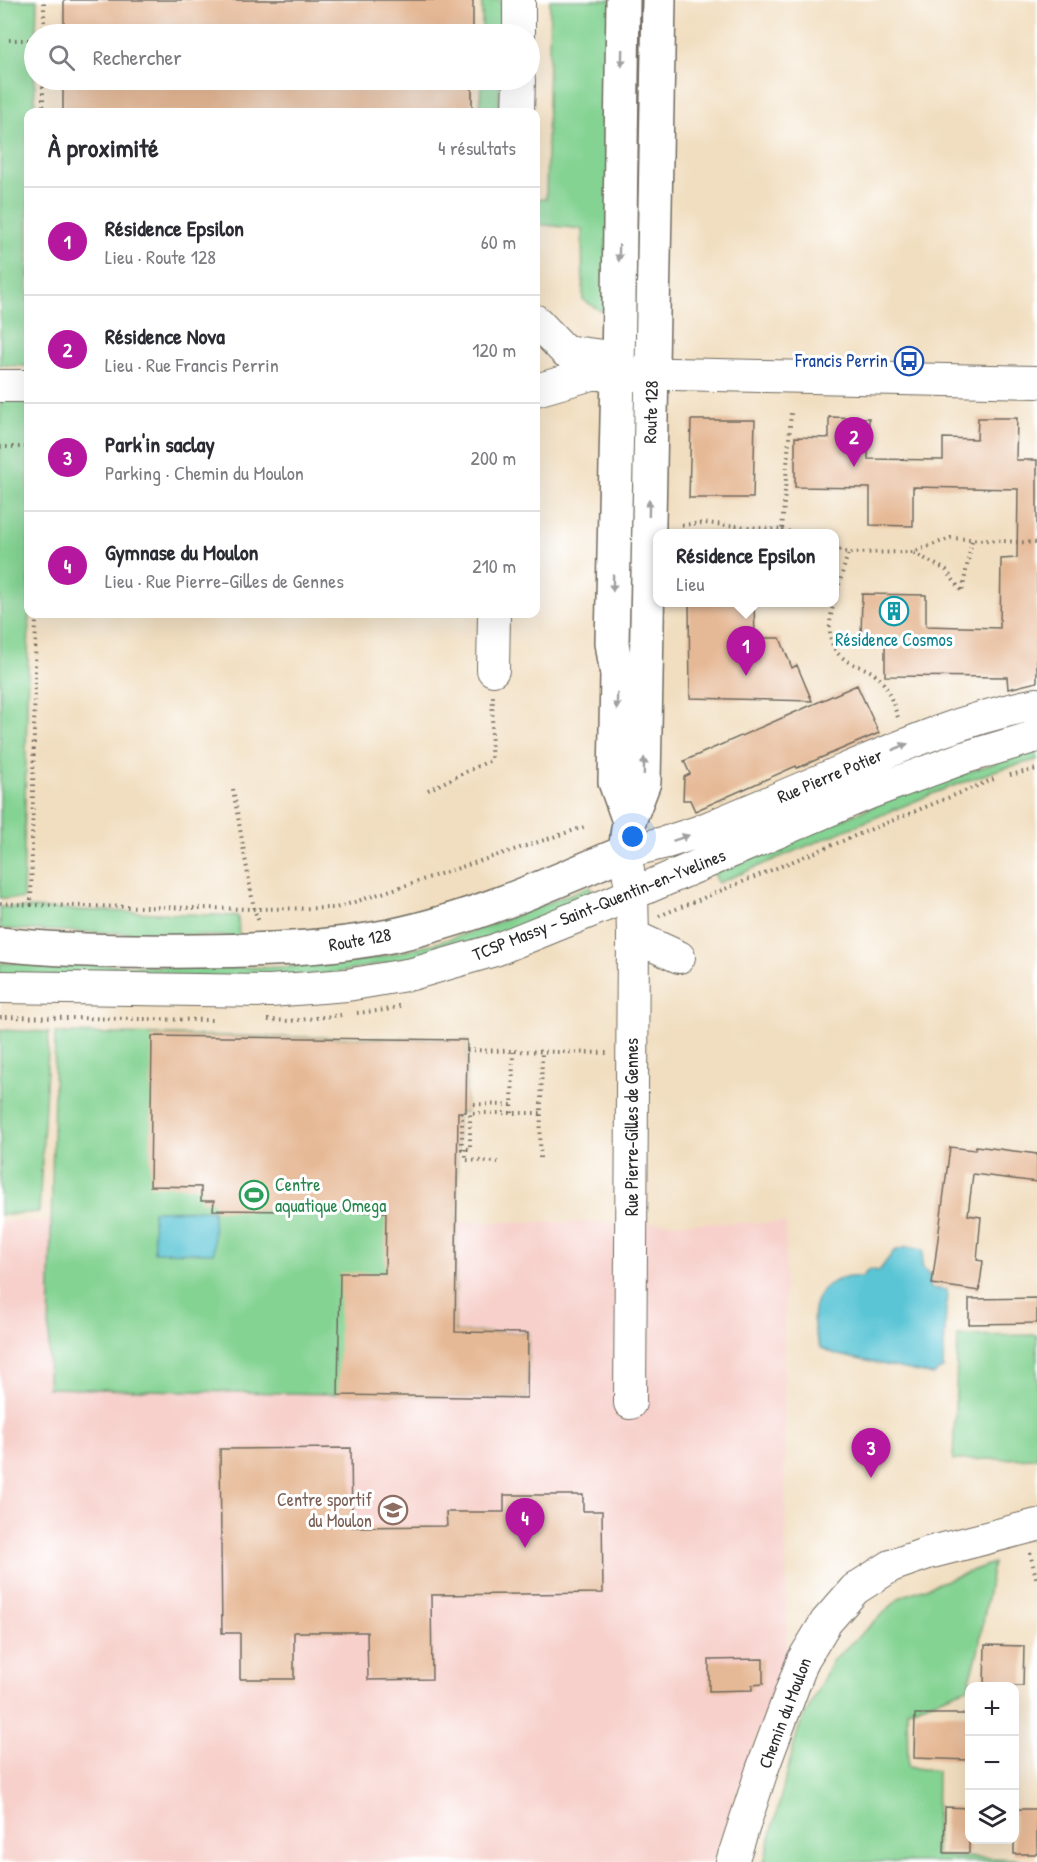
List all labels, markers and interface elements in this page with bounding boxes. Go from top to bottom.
search box [24,24,540,90]
icon: search [45,41,78,74]
text: Rechercher [93,42,182,72]
one-way arrow [617,49,627,68]
text: À proximité [48,130,159,165]
text: 4 résultats [438,134,516,161]
text: Résidence Epsilon [105,213,244,243]
text: 1 [64,228,71,255]
text: 60 m [481,228,516,255]
text: Lieu · Route 128 [105,243,216,270]
one-way arrow [614,244,624,263]
text: Résidence Nova [105,321,225,351]
text: 2 [63,336,72,363]
text: 120 m [472,336,516,363]
bus stop icon: Francis Perrin [893,345,925,377]
place label: Francis Perrin [794,348,888,373]
text: Lieu · Rue Francis Perrin [105,351,279,378]
street label: Route 128 [637,380,664,444]
pin: 2 [834,418,874,467]
text: Park'in saclay [105,429,215,459]
text: 3 [63,444,72,471]
text: 200 m [471,444,516,471]
text: Parking · Chemin du Moulon [105,459,304,486]
one-way arrow [644,498,654,517]
popup [653,529,839,607]
text: Gymnase du Moulon [105,537,259,567]
text: Résidence Epsilon [677,540,815,570]
text: 4 [64,552,71,579]
text: 210 m [472,552,516,579]
text: Lieu · Rue Pierre-Gilles de Gennes [105,567,344,594]
text: Lieu [677,570,704,597]
one-way arrow [608,573,618,592]
building icon: Résidence Cosmos [878,595,910,627]
pin: 1 [726,626,766,676]
place label: Résidence Cosmos [835,627,953,652]
one-way arrow [612,691,622,710]
one-way arrow [891,741,909,751]
street label: Rue Pierre Potier [773,742,886,809]
one-way arrow [639,756,649,775]
your location [618,822,647,851]
one-way arrow [672,832,690,842]
street label: TCSP Massy - Saint-Quentin-en-Yvelines [469,842,729,967]
street label: Route 128 [327,922,393,957]
street label: Rue Pierre-Gilles de Gennes [619,1038,644,1216]
place label: Centre aquatique Omega [275,1172,386,1218]
sports icon: Centre aquatique Omega [238,1179,270,1211]
pin: 3 [852,1428,890,1478]
place label: Centre sportif du Moulon [277,1487,373,1533]
school or university icon: Centre sportif du Moulon [377,1494,409,1526]
pin: 4 [506,1498,544,1548]
street label: Chemin du Moulon [752,1654,817,1772]
map controls [965,1682,1019,1844]
button: + [965,1682,1019,1736]
button: − [965,1736,1019,1790]
button: layers [965,1790,1019,1844]

